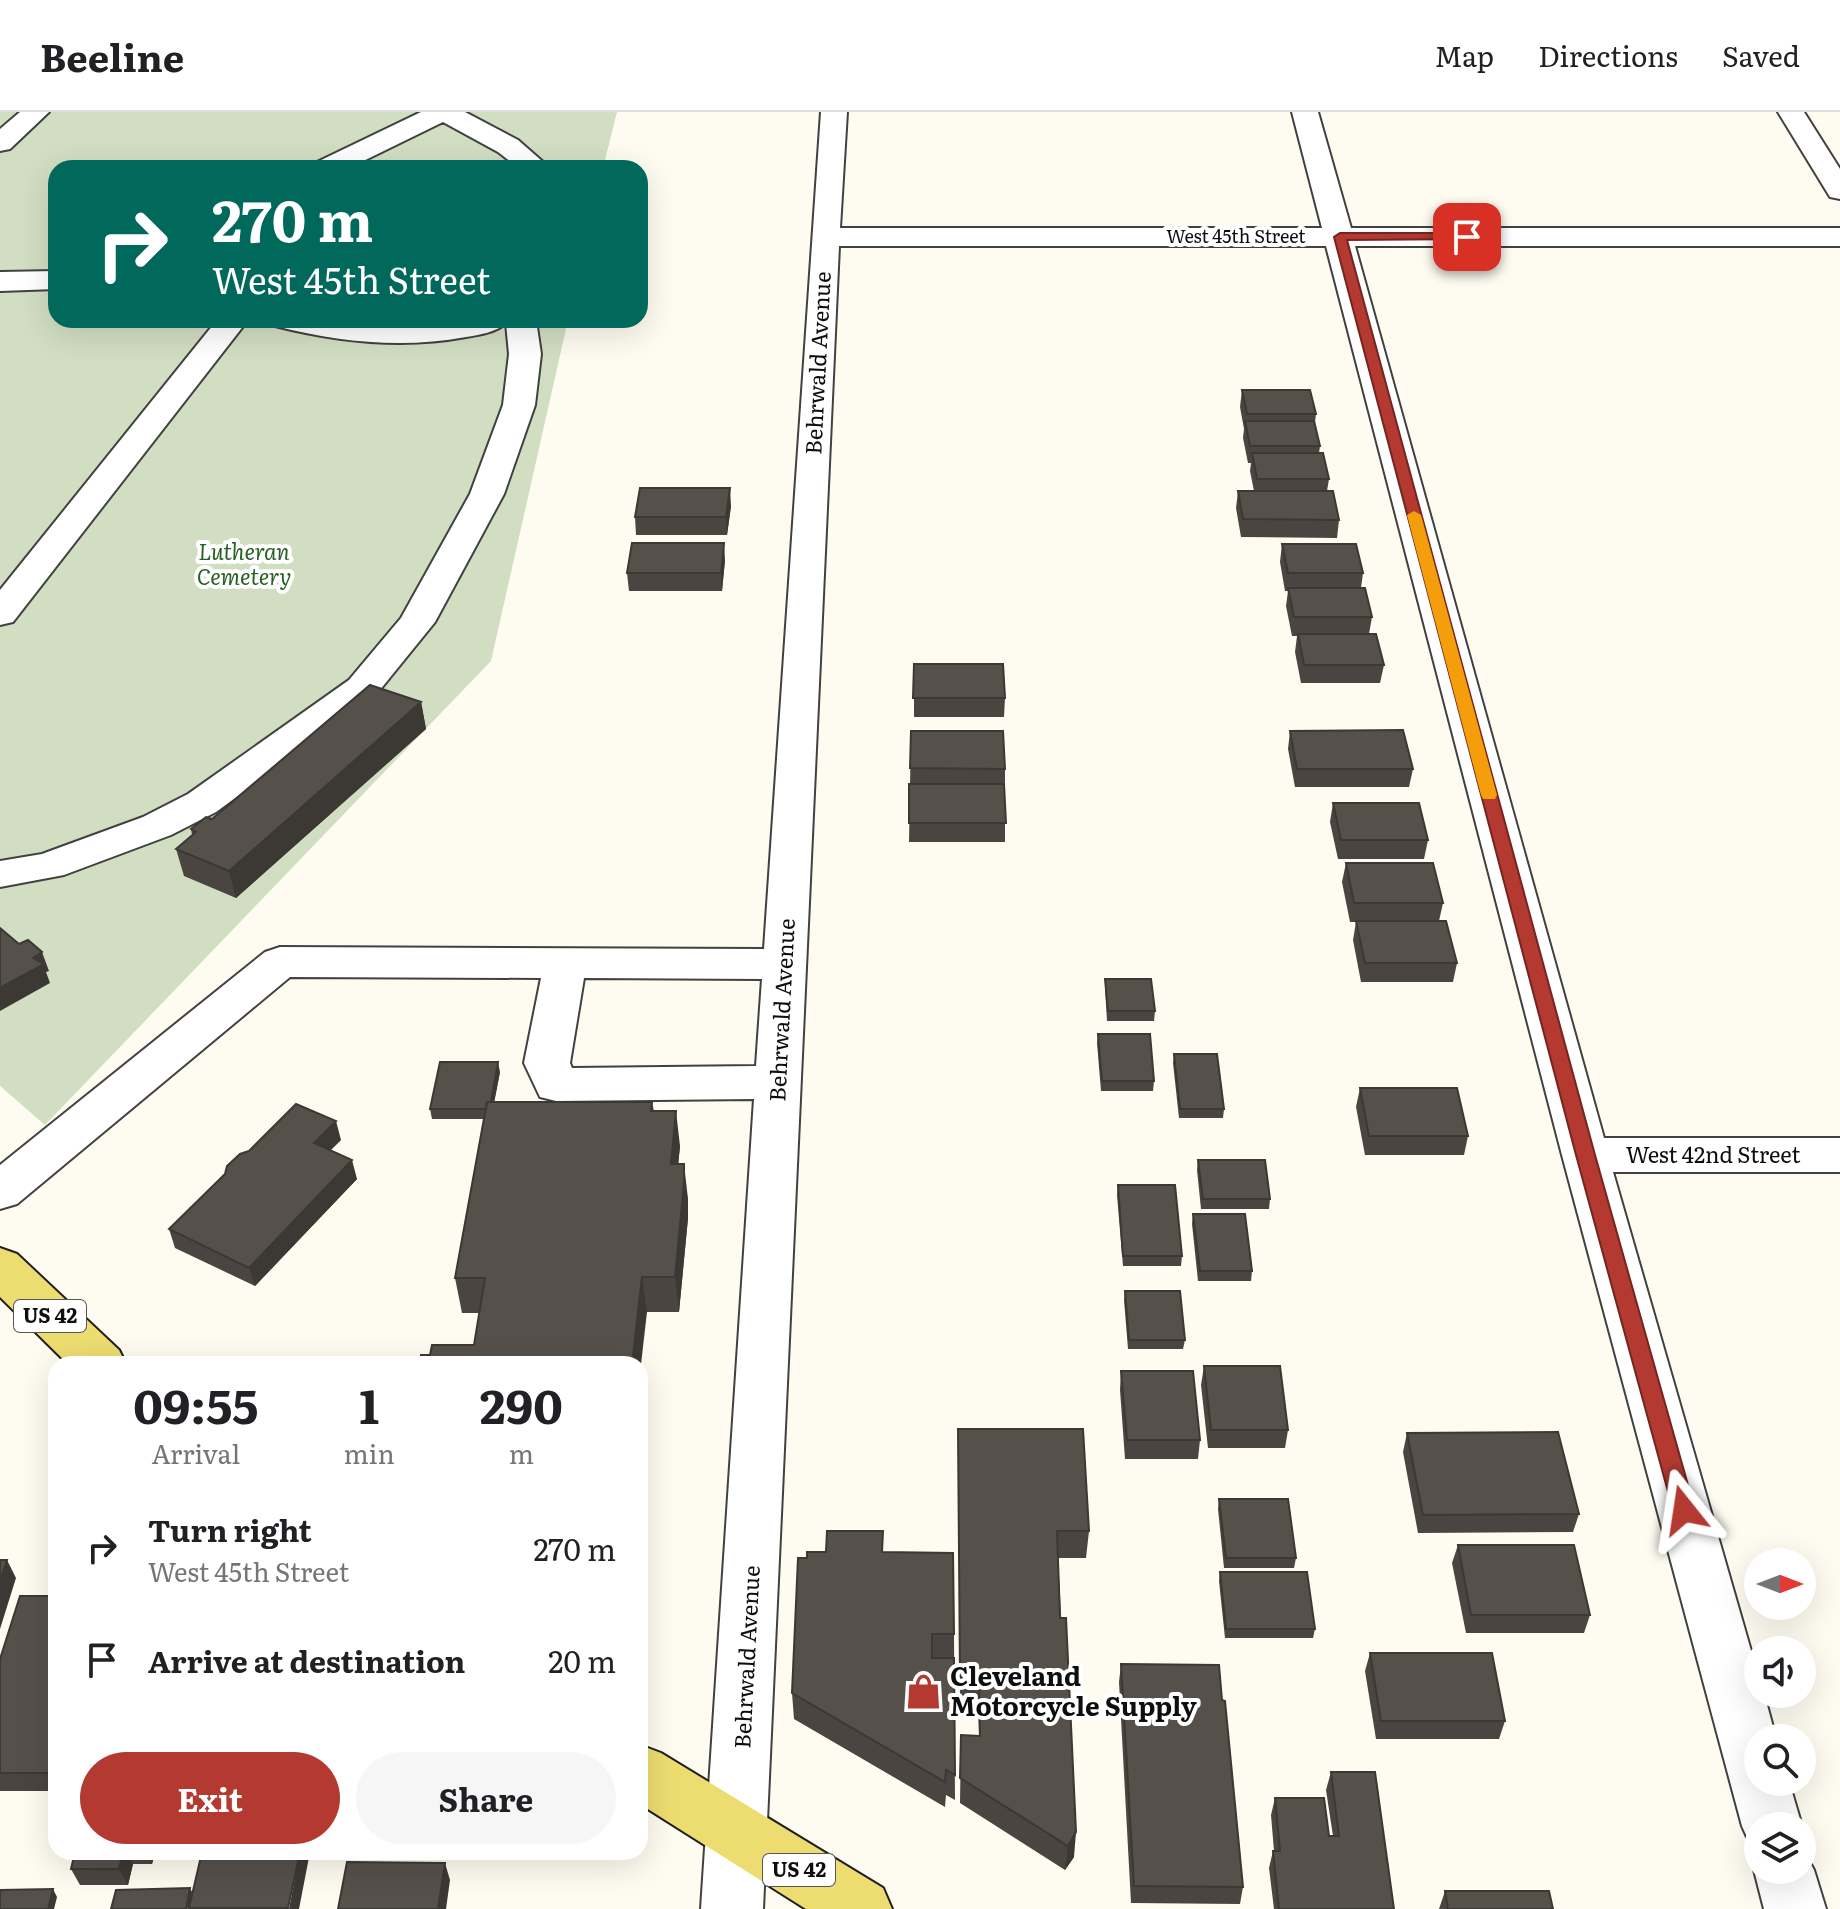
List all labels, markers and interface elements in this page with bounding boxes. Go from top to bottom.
text: Beeline [40,27,184,84]
text: Map [1435,34,1494,76]
text: Directions [1538,34,1678,76]
text: Saved [1722,34,1800,76]
text: 270 m [212,176,373,259]
icon: right [80,192,184,296]
pin [1433,203,1501,271]
icon: arrive [1445,215,1489,259]
street label: West 45th Street [1166,222,1306,249]
text: West 45th Street [212,252,491,305]
street label: Behrwald Avenue [795,271,838,455]
park label: Lutheran Cemetery [197,534,291,592]
street label: Behrwald Avenue [759,918,802,1102]
street label: West 42nd Street [1626,1137,1800,1170]
road number: US 42 [14,1300,86,1332]
text: 09:55 [133,1368,258,1439]
text: 1 [359,1368,379,1439]
text: 290 [480,1368,563,1439]
text: Arrival [151,1433,240,1472]
text: min [344,1433,395,1472]
text: m [509,1433,534,1472]
position arrow [1642,1468,1726,1552]
text: Turn right [148,1507,312,1551]
icon: right [80,1526,124,1570]
text: 270 m [533,1526,616,1570]
north arrow [1744,1548,1816,1620]
map controls [1744,1548,1816,1884]
text: West 45th Street [148,1551,349,1590]
street label: Behrwald Avenue [724,1565,767,1749]
button: sound [1744,1636,1816,1708]
icon: arrive [80,1638,124,1682]
text: Arrive at destination [148,1638,465,1682]
text: 20 m [548,1638,616,1682]
place label: Cleveland Motorcycle Supply [950,1655,1197,1724]
shop icon: Cleveland Motorcycle Supply [905,1673,943,1711]
button: search [1744,1724,1816,1796]
button: Exit [80,1752,340,1844]
button: Share [356,1752,616,1844]
button: layers [1744,1812,1816,1884]
road number: US 42 [763,1854,835,1886]

